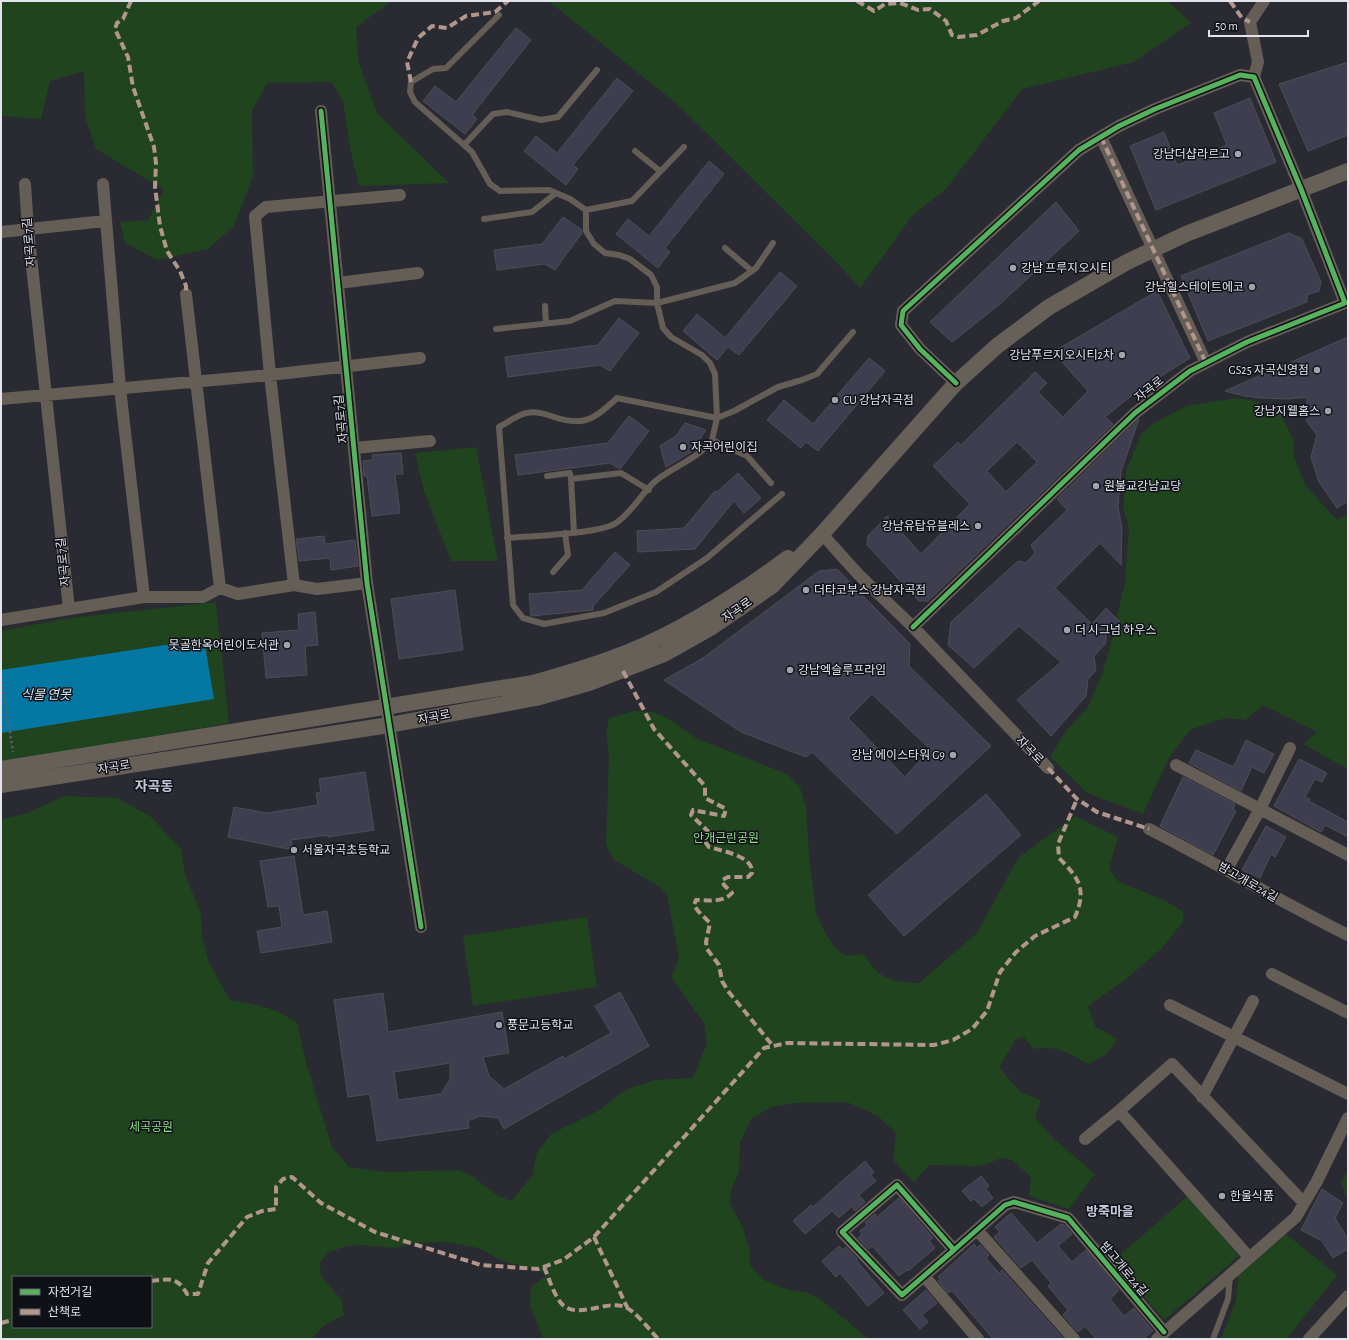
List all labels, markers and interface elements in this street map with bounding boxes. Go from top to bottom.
scale bar [1209,12,1308,38]
text: 50 m [1215,20,1238,32]
place label: 강남더샵라르고 [1153,148,1230,160]
marker: 강남더샵라르고 [1233,149,1243,159]
street label: 자곡로7길 [21,217,37,267]
place label: 강남 프루지오시티 [1021,262,1111,274]
marker: 강남 프루지오시티 [1008,263,1018,273]
place label: 강남힐스테이트에코 [1145,281,1244,293]
marker: 강남힐스테이트에코 [1247,282,1257,292]
place label: 강남푸르지오시티2차 [1009,349,1114,361]
marker: 강남푸르지오시티2차 [1117,350,1127,360]
place label: GS25 자곡신영점 [1228,364,1309,376]
marker: GS25 자곡신영점 [1312,365,1322,375]
street label: 자곡로 [1132,374,1166,404]
street label: 자곡로7길 [332,394,350,444]
place label: CU 강남자곡점 [843,394,914,406]
marker: CU 강남자곡점 [830,395,840,405]
place label: 강남지웰홈스 [1254,405,1320,417]
marker: 강남지웰홈스 [1323,406,1333,416]
place label: 자곡어린이집 [691,441,757,453]
marker: 자곡어린이집 [678,442,688,452]
place label: 원불교강남교당 [1104,480,1181,492]
marker: 원불교강남교당 [1091,481,1101,491]
place label: 강남유탑유블레스 [882,520,970,532]
marker: 강남유탑유블레스 [973,521,983,531]
street label: 자곡로7길 [54,537,72,587]
place label: 더타코부스 강남자곡점 [814,584,926,596]
marker: 더타코부스 강남자곡점 [801,585,811,595]
street label: 자곡로 [720,596,754,624]
place label: 더 시그넘 하우스 [1075,624,1156,636]
marker: 더 시그넘 하우스 [1062,625,1072,635]
place label: 못골한옥어린이도서관 [169,639,279,651]
marker: 못골한옥어린이도서관 [282,640,292,650]
place label: 강남엑슬루프라임 [798,664,886,676]
marker: 강남엑슬루프라임 [785,665,795,675]
water label: 식물 연못 [21,688,72,702]
street label: 자곡로 [417,708,451,726]
street label: 자곡로 [1014,734,1046,766]
place label: 강남 에이스타워 G9 [851,749,945,761]
marker: 강남 에이스타워 G9 [948,750,958,760]
street label: 자곡로 [97,758,131,776]
district label: 자곡동 [135,779,173,794]
park label: 안개근린공원 [693,832,759,844]
place label: 서울자곡초등학교 [302,843,390,856]
marker: 서울자곡초등학교 [289,845,299,855]
street label: 밤고개로24길 [1216,860,1280,904]
place label: 풍문고등학교 [507,1018,573,1031]
marker: 풍문고등학교 [494,1020,504,1030]
park label: 세곡공원 [129,1121,173,1133]
place label: 한울식품 [1230,1190,1274,1202]
marker: 한울식품 [1217,1191,1227,1201]
district label: 방죽마을 [1086,1205,1134,1219]
street label: 밤고개로24길 [1098,1240,1150,1298]
legend [12,1276,152,1328]
text: 자전거길 [48,1286,92,1298]
text: 산책로 [48,1306,81,1318]

